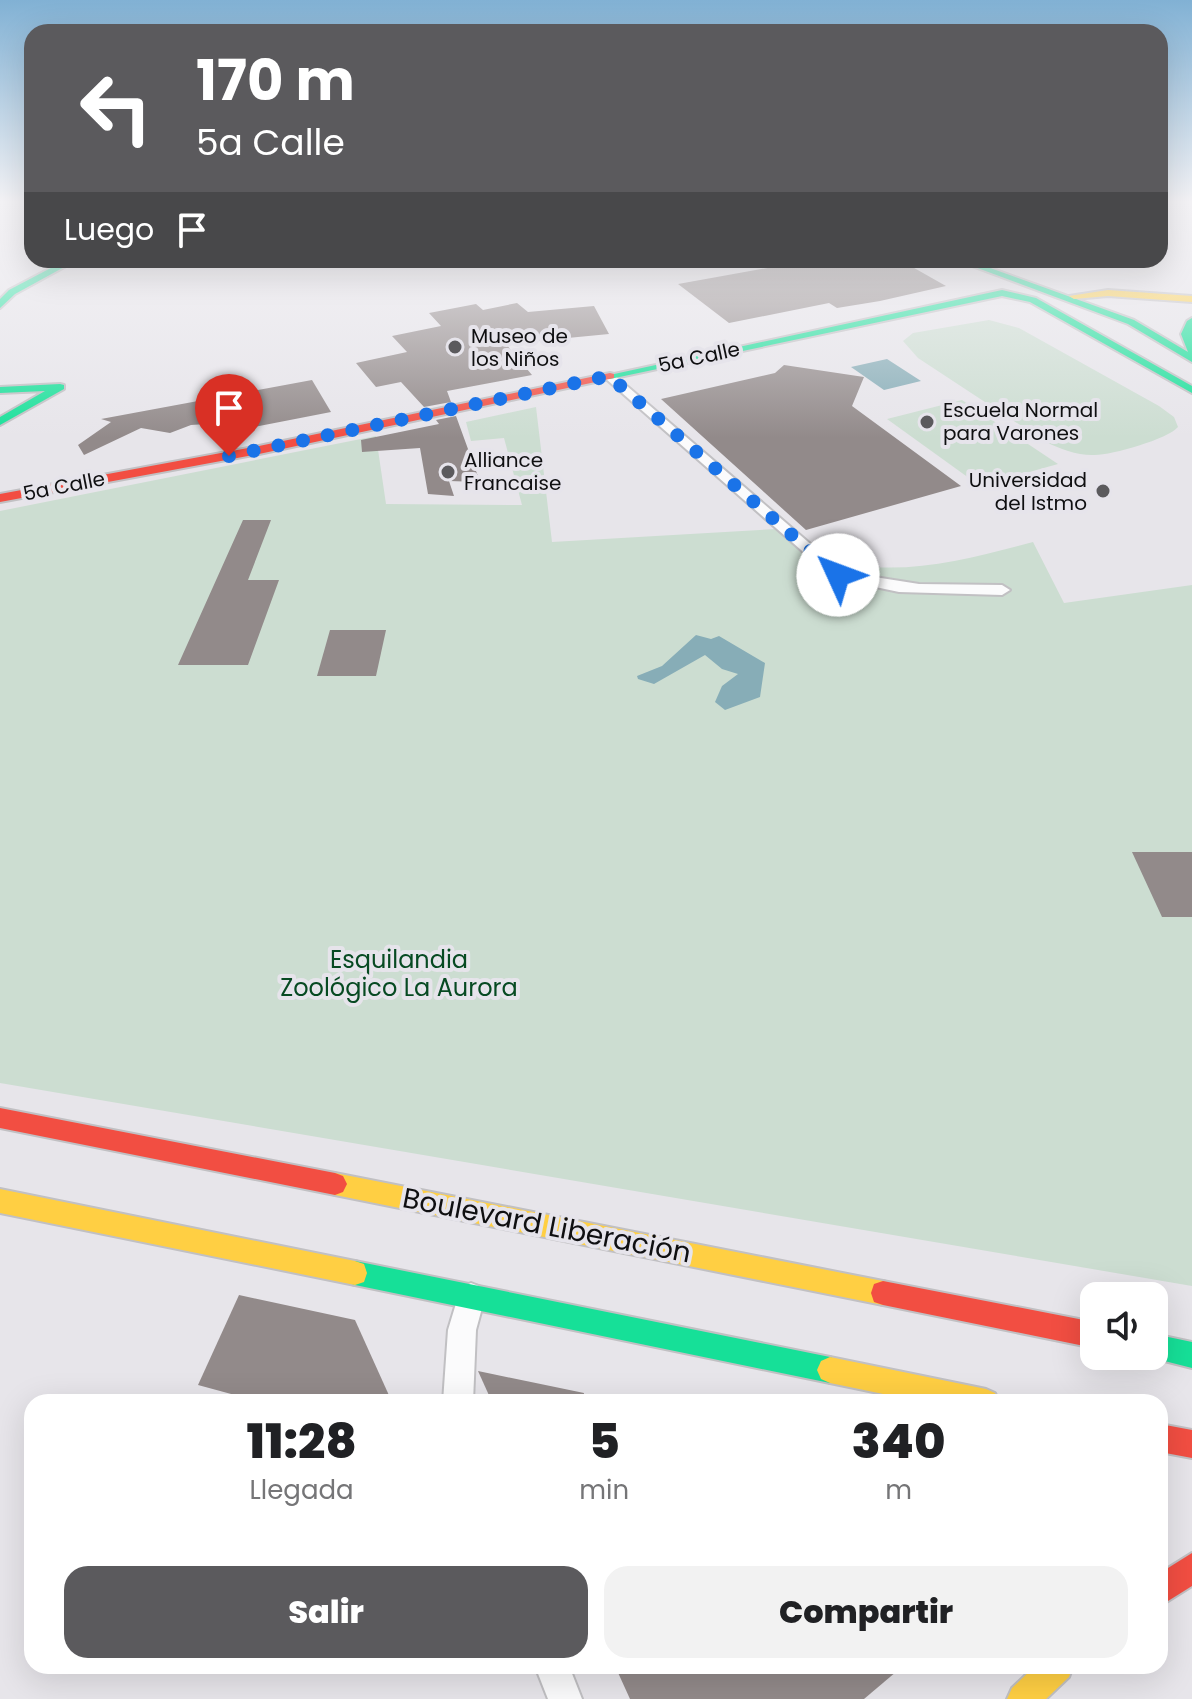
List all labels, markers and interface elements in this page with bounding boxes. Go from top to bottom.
text: 170 m [196,41,355,120]
icon: left [64,56,168,160]
text: 5a Calle [196,117,345,168]
text: Luego [64,208,154,251]
icon: arrive [170,208,214,252]
place label: Museo de los Niños [471,322,568,373]
street label: 5a Calle [656,335,742,379]
marker: Museo de los Niños [446,338,464,356]
pin [195,374,263,456]
icon: arrive [207,386,251,430]
place label: Escuela Normal para Varones [943,396,1098,447]
marker: Escuela Normal para Varones [918,413,936,431]
place label: Alliance Francaise [464,446,561,497]
marker: Alliance Francaise [439,463,457,481]
street label: 5a Calle [21,464,107,508]
place label: Universidad del Istmo [969,466,1087,517]
marker: Universidad del Istmo [1094,482,1112,500]
position arrow [796,533,880,617]
park label: Esquilandia Zoológico La Aurora [280,943,518,1004]
street label: Boulevard Liberación [399,1178,694,1273]
map controls [1080,1282,1168,1370]
button: sound [1080,1282,1168,1370]
text: 11:28 [246,1408,357,1475]
text: 5 [588,1408,620,1475]
text: 340 [852,1408,946,1475]
text: Llegada [250,1472,354,1508]
text: min [579,1472,629,1508]
text: m [885,1472,912,1508]
button: Salir [64,1566,588,1658]
button: Compartir [604,1566,1128,1658]

